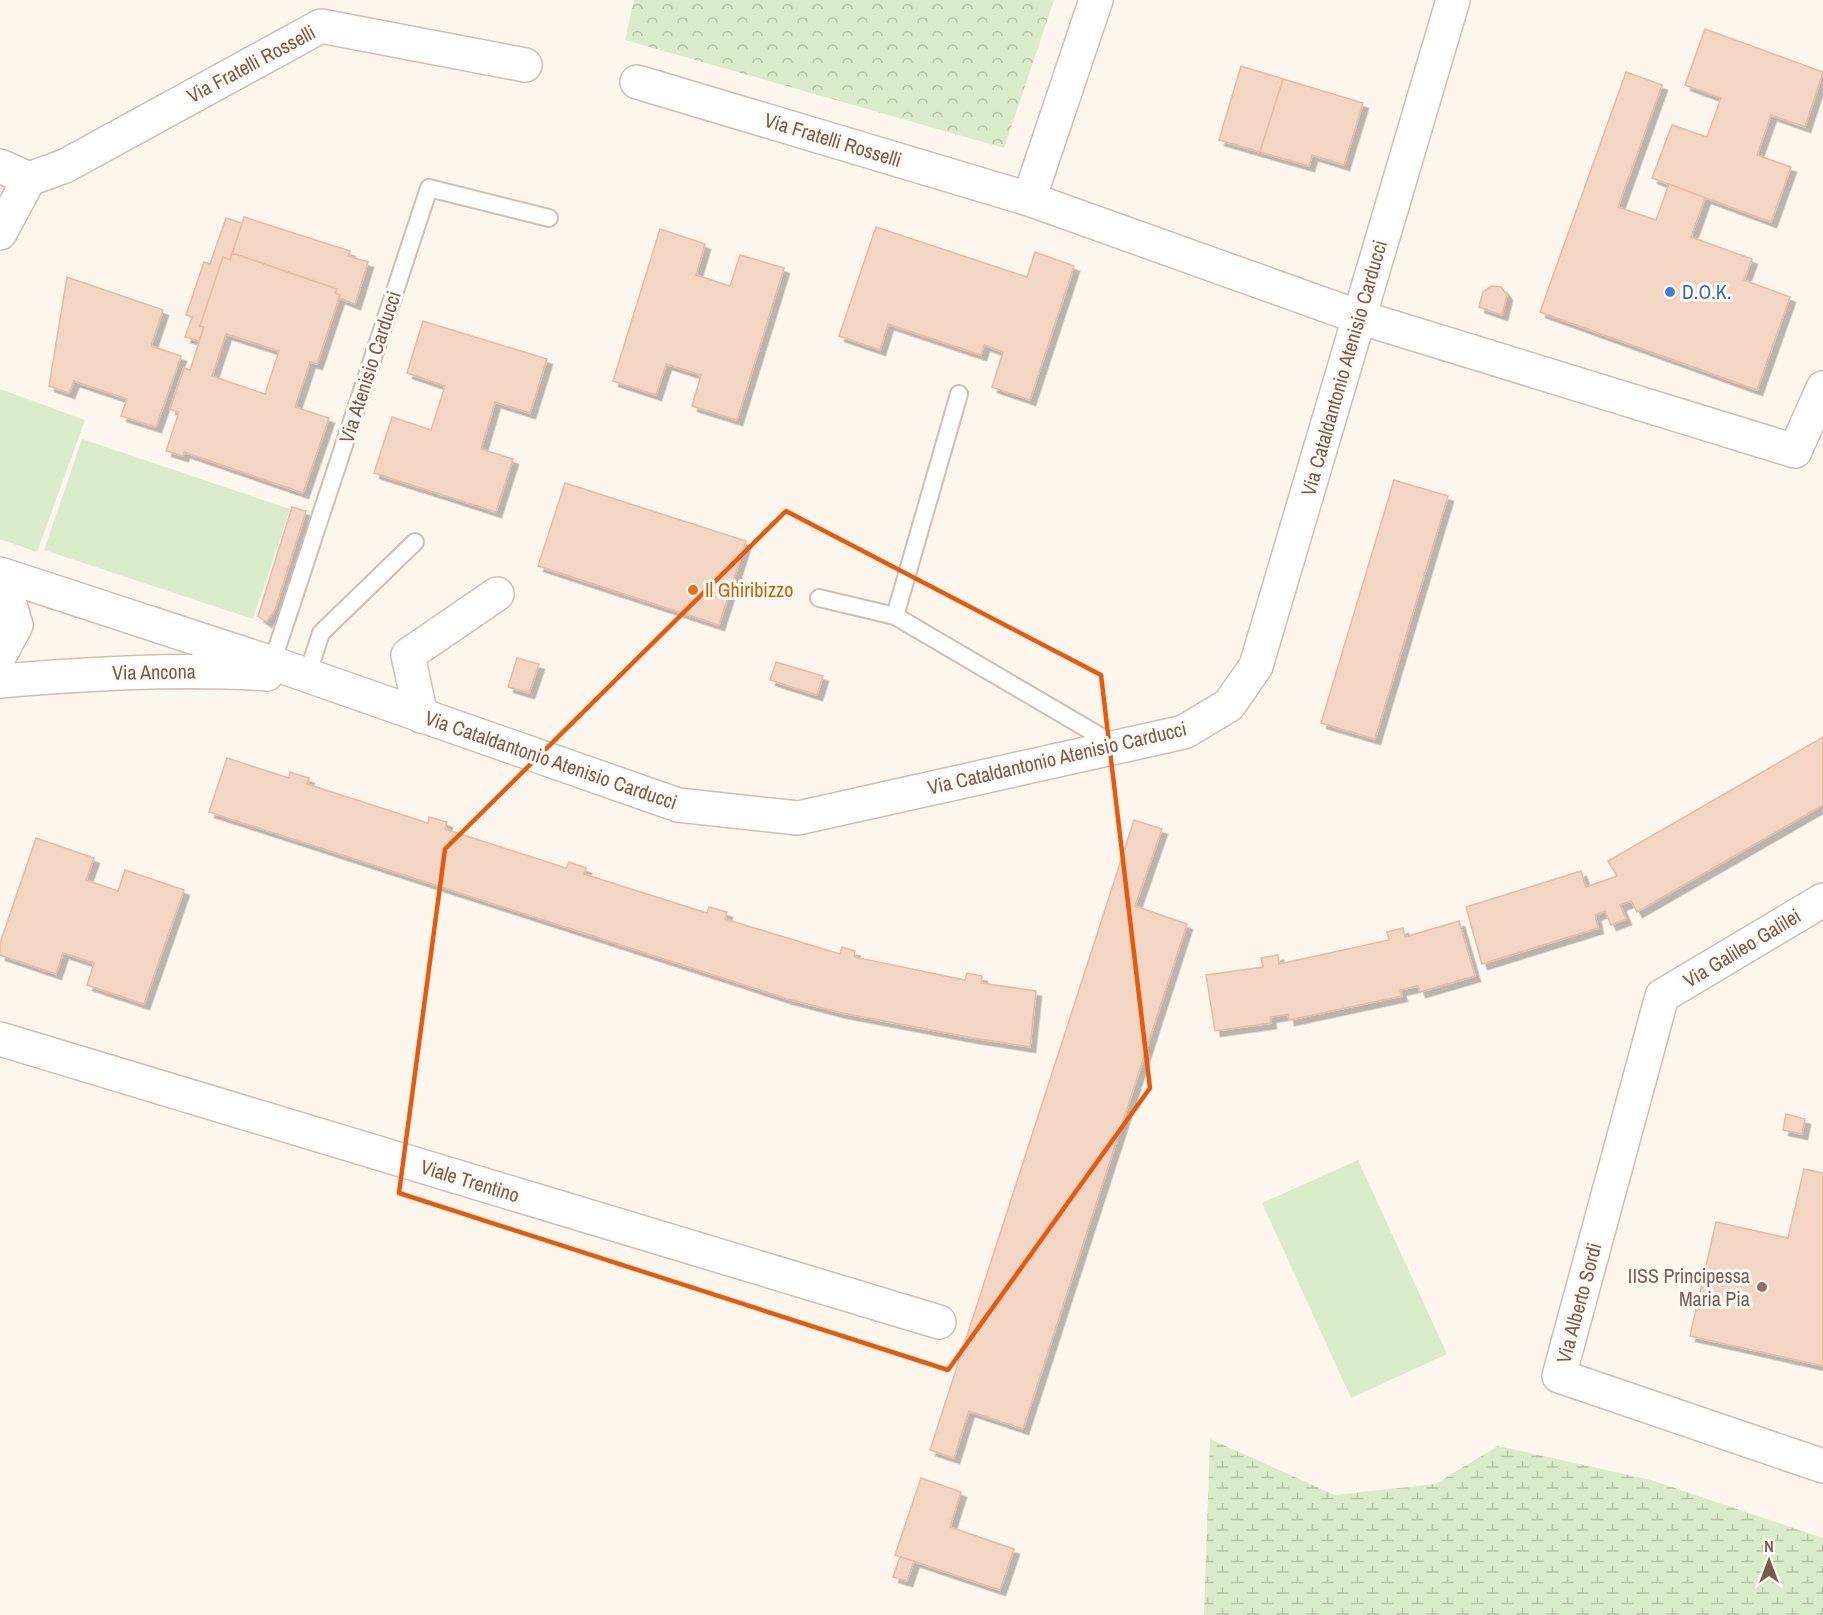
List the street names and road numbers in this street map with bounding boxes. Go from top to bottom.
street label: Via Fratelli Rosselli [182,18,320,109]
street label: Via Fratelli Rosselli [761,106,905,173]
street label: Via Cataldantonio Atenisio Carducci [1294,237,1393,499]
street label: Via Atenisio Carducci [332,287,407,446]
street label: Via Ancona [112,657,196,686]
street label: Via Cataldantonio Atenisio Carducci [421,704,681,815]
street label: Via Cataldantonio Atenisio Carducci [925,715,1189,800]
street label: Via Galileo Galilei [1678,902,1806,993]
street label: Viale Trentino [417,1153,523,1208]
street label: Via Alberto Sordi [1549,1240,1608,1366]

